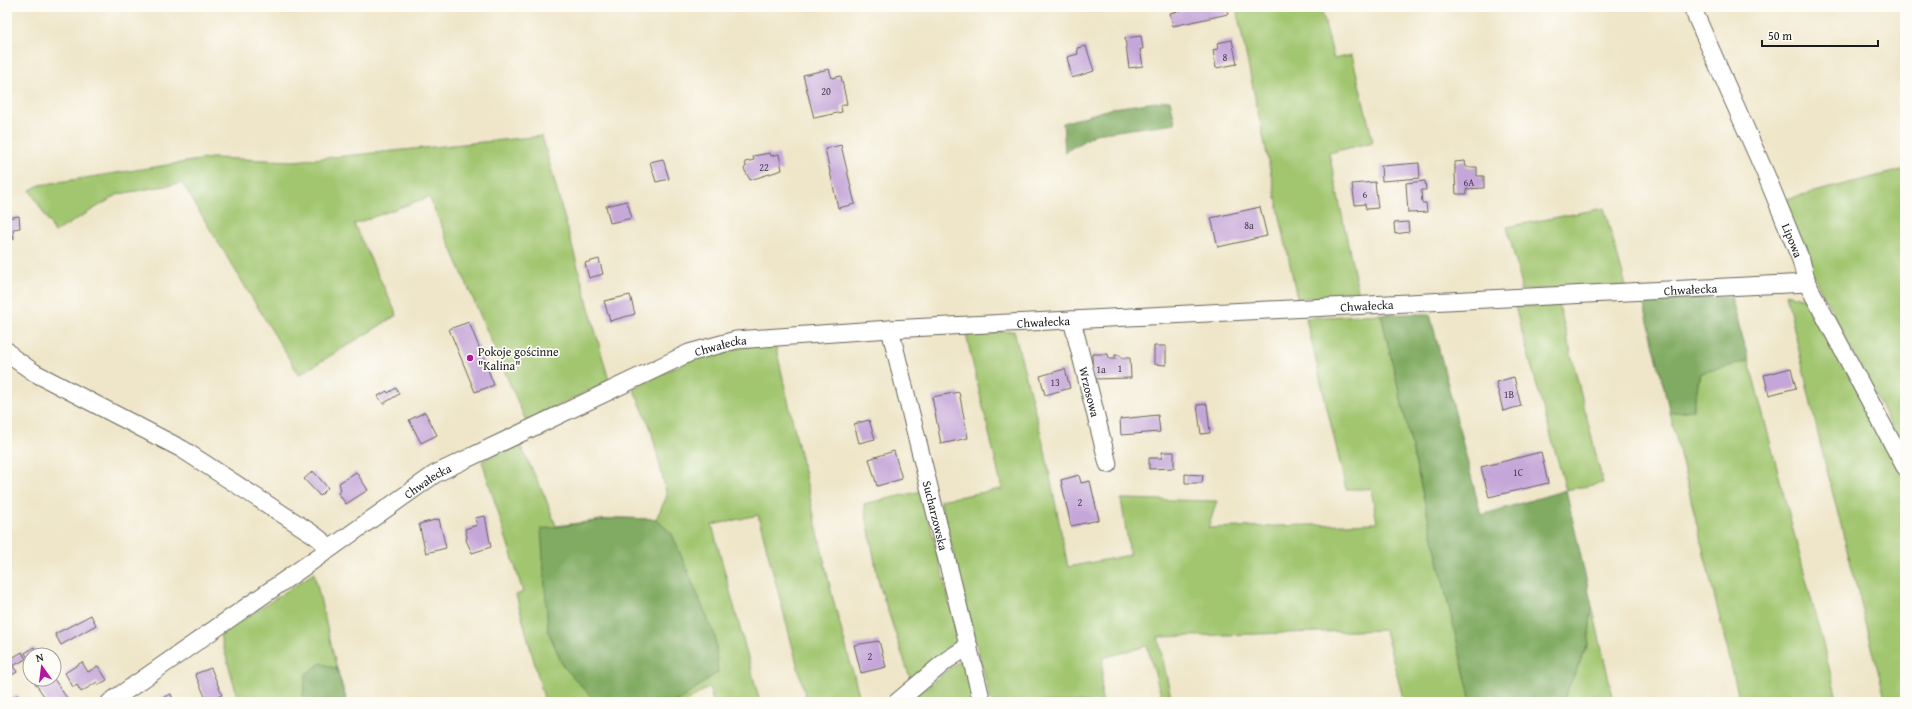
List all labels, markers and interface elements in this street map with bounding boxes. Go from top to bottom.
scale bar [1762,22,1878,48]
text: 50 m [1768,27,1792,44]
house number: 8 [1223,50,1228,65]
house number: 20 [821,84,831,99]
house number: 22 [759,160,769,175]
house number: 6A [1464,175,1474,190]
house number: 6 [1363,187,1368,202]
house number: 8a [1244,218,1254,233]
street label: Lipowa [1778,220,1808,260]
street label: Chwałecka [1663,279,1718,299]
street label: Chwałecka [1340,295,1394,315]
street label: Chwałecka [1016,311,1071,331]
street label: Chwałecka [692,331,747,360]
place label: Pokoje gościnne "Kalina" [478,343,559,374]
marker: Pokoje gościnne "Kalina" [465,353,475,363]
house number: 1 [1118,361,1123,376]
house number: 1a [1096,362,1106,377]
street label: Wrzosowa [1075,365,1104,419]
house number: 13 [1050,375,1060,390]
house number: 1B [1504,387,1515,402]
street label: Chwałecka [400,459,454,502]
house number: 1C [1513,465,1524,480]
street label: Sucharzowska [919,479,953,552]
house number: 2 [1078,495,1083,510]
north arrow [22,647,62,687]
text: N [34,648,46,666]
house number: 2 [868,649,873,664]

